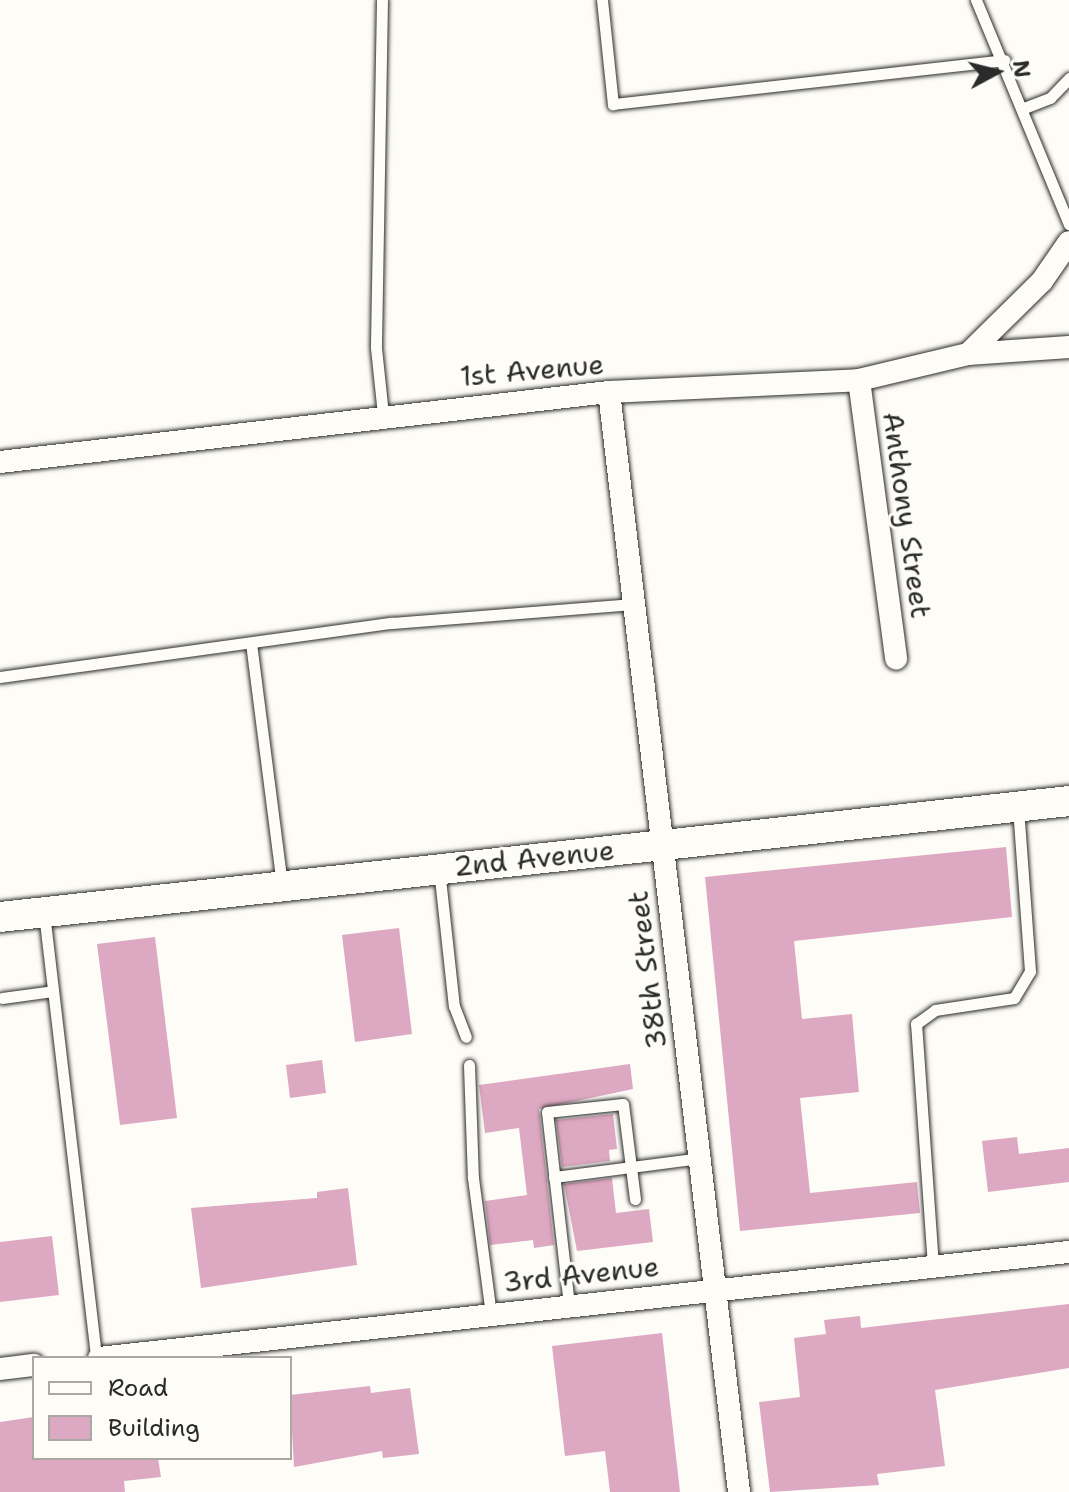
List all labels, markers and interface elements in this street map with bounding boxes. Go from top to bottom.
north arrow [957,32,1037,112]
text: N [1006,59,1037,79]
street label: 1st Avenue [459,347,605,393]
street label: Anthony Street [876,410,938,620]
street label: 2nd Avenue [452,833,616,883]
street label: 38th Street [621,889,673,1051]
street label: 3rd Avenue [501,1249,661,1299]
legend [32,1356,292,1460]
text: Road [108,1372,168,1404]
text: Building [108,1412,200,1444]

